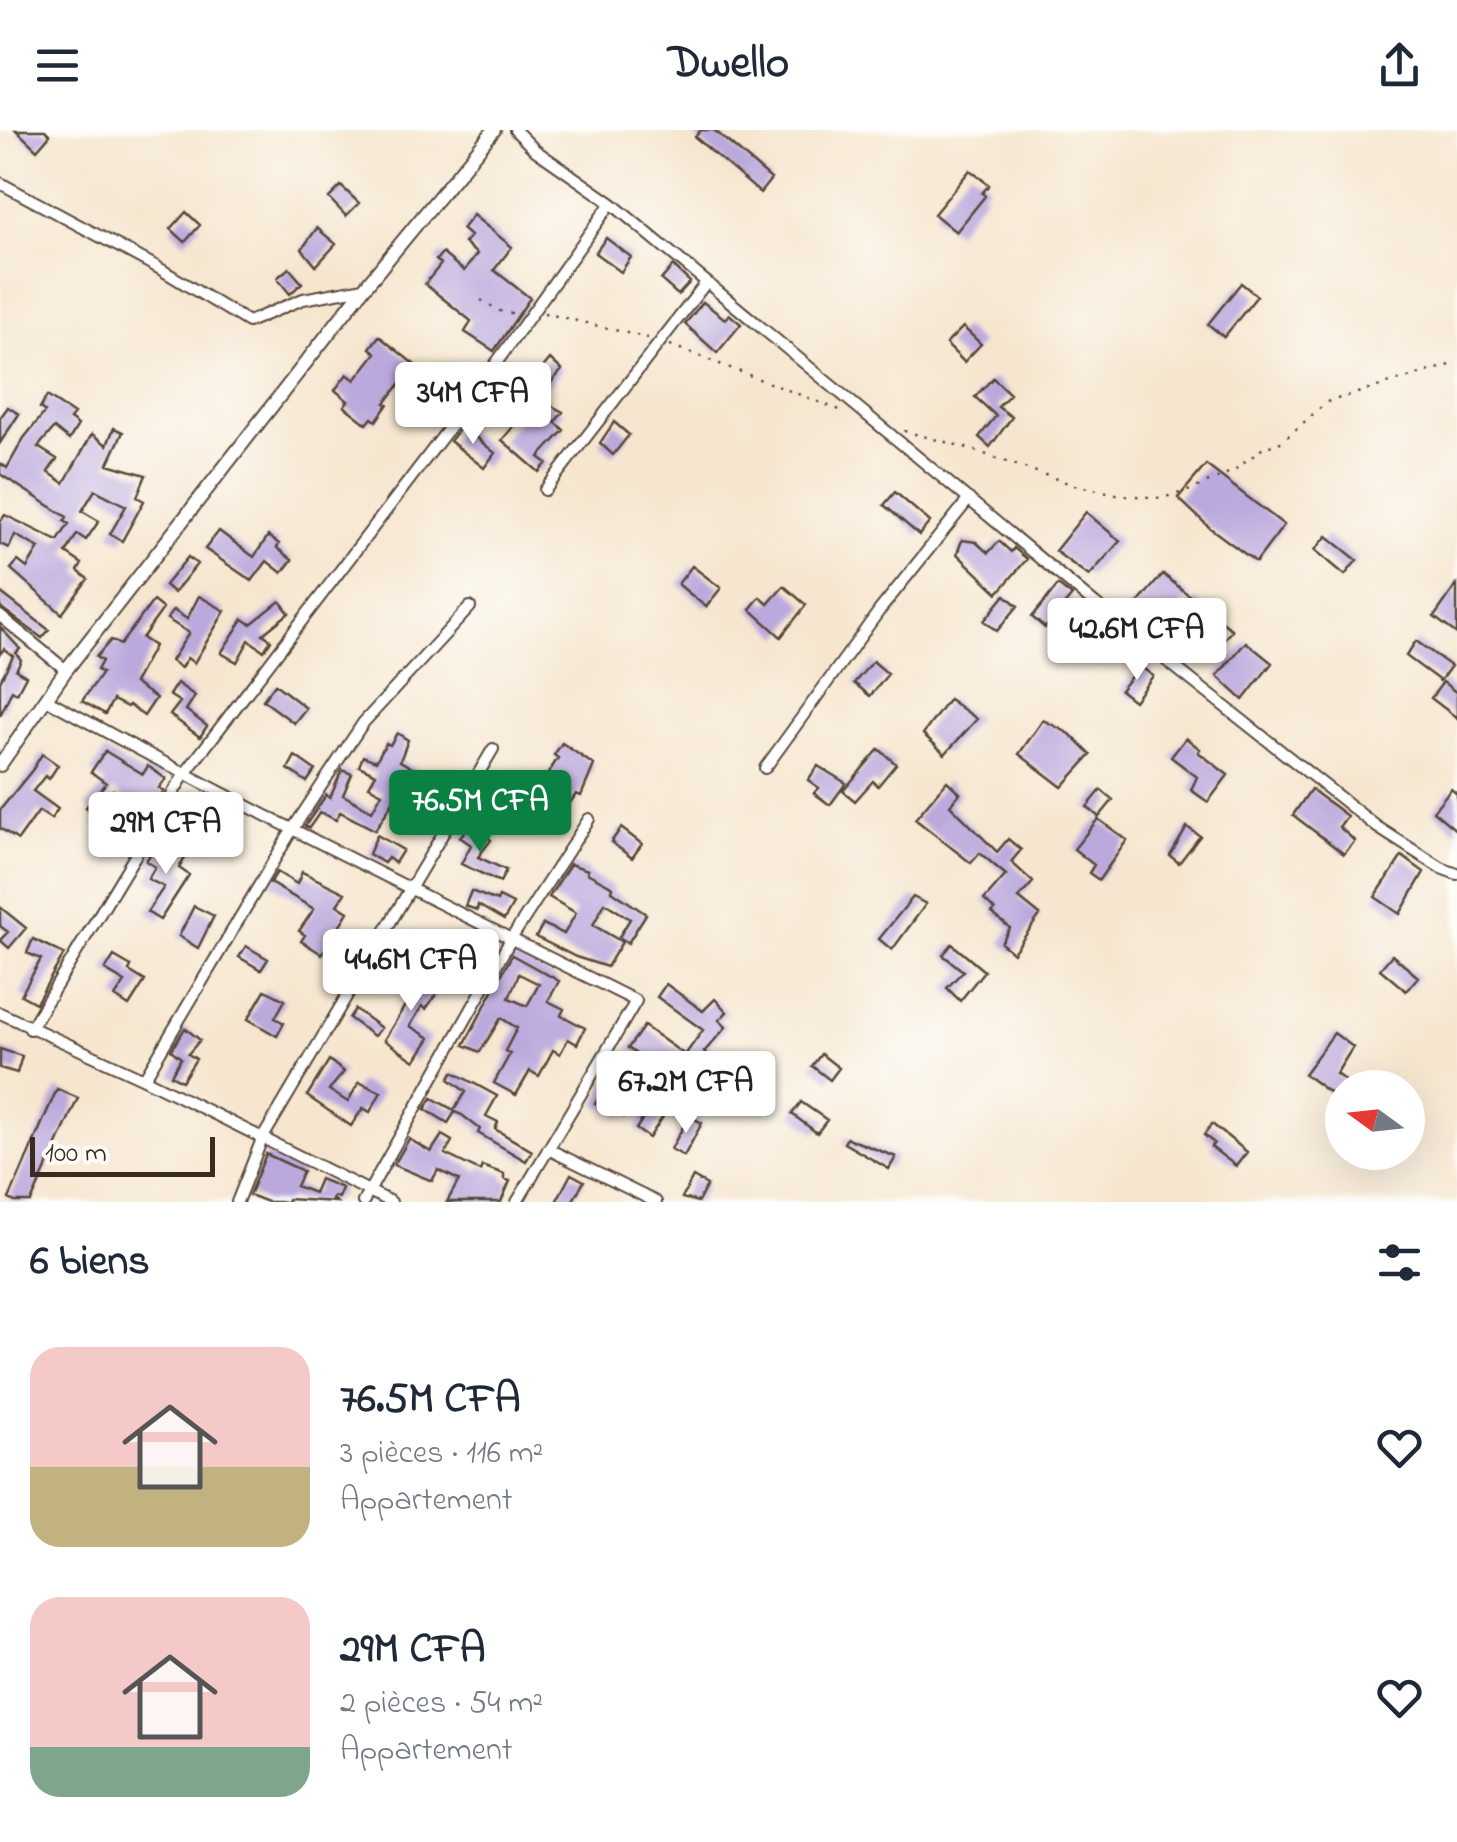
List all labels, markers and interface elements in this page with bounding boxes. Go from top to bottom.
text: Dwello [668,32,789,98]
icon: menu [30,38,85,93]
icon: share [1372,38,1427,93]
pin: 34M CFA [381,362,565,447]
text: 34M CFA [417,371,529,418]
pin: 42.6M CFA [1023,598,1251,683]
text: 42.6M CFA [1069,607,1205,654]
pin: 76.5M CFA [366,770,594,855]
text: 76.5M CFA [411,779,549,826]
pin: 29M CFA [74,792,258,877]
text: 29M CFA [111,801,221,848]
pin: 44.6M CFA [297,929,525,1014]
text: 44.6M CFA [345,938,477,985]
pin: 67.2M CFA [572,1051,800,1136]
text: 67.2M CFA [618,1060,754,1107]
north arrow [1325,1070,1425,1170]
map controls [1325,1070,1425,1170]
scale bar [30,1132,215,1176]
text: 100 m [45,1134,107,1175]
text: 6 biens [30,1232,150,1293]
icon: filters [1372,1235,1427,1290]
text: 76.5M CFA [340,1370,521,1431]
icon: home [110,1387,230,1507]
icon: heart [1372,1420,1427,1475]
text: 3 pièces · 116 m² [340,1431,543,1478]
text: Appartement [340,1478,513,1525]
text: 29M CFA [340,1620,486,1681]
icon: home [110,1637,230,1757]
icon: heart [1372,1670,1427,1725]
text: 2 pièces · 54 m² [340,1681,543,1728]
text: Appartement [340,1728,513,1775]

